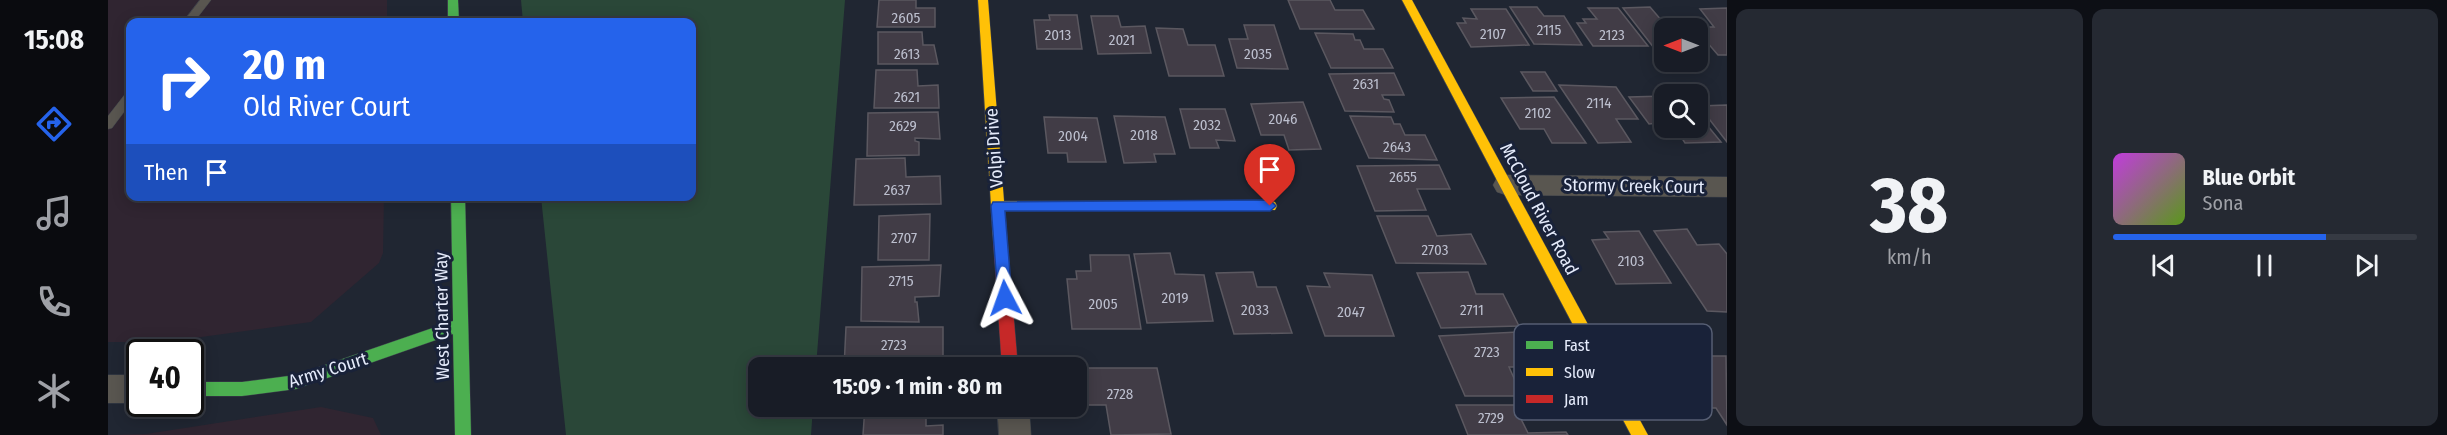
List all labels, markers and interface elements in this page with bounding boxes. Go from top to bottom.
house number: 2605 [892,9,920,27]
north arrow [1654,18,1708,72]
map controls [1654,18,1708,138]
house number: 2115 [1537,21,1561,39]
text: 15:08 [24,24,84,56]
house number: 2107 [1480,25,1506,43]
house number: 2013 [1045,26,1072,44]
house number: 2123 [1599,26,1625,44]
house number: 2021 [1109,31,1135,49]
text: 20 m [243,40,326,90]
icon: right [144,42,222,120]
house number: 2613 [894,45,920,63]
house number: 2035 [1244,45,1272,63]
house number: 2631 [1353,75,1379,93]
button: search [1654,84,1708,138]
house number: 2621 [894,88,920,106]
text: Old River Court [243,91,410,123]
house number: 2114 [1586,94,1612,112]
icon: directions [33,103,75,145]
house number: 2102 [1525,104,1552,122]
street label: Volpi Drive [980,108,1008,188]
house number: 2046 [1268,110,1298,128]
house number: 2032 [1193,116,1221,134]
house number: 2629 [889,117,917,135]
house number: 2018 [1130,126,1158,144]
house number: 2004 [1058,127,1088,145]
house number: 2643 [1383,138,1411,156]
street label: McCloud River Road [1495,139,1583,279]
pin [1244,144,1295,206]
icon: arrive [1253,153,1286,186]
icon: arrive [200,156,233,189]
text: Then [144,159,188,186]
text: 38 [1870,159,1948,253]
text: Blue Orbit [2203,164,2295,191]
house number: 2655 [1389,168,1417,186]
street label: Stormy Creek Court [1563,174,1705,198]
house number: 2637 [884,181,910,199]
text: Sona [2203,191,2243,215]
icon: music [33,192,75,234]
house number: 2707 [891,229,917,247]
house number: 2703 [1422,241,1449,259]
text: km/h [1887,245,1932,269]
icon: previous [2147,249,2180,282]
icon: pause [2248,249,2281,282]
icon: next [2350,249,2383,282]
street label: West Charter Way [430,252,454,380]
house number: 2103 [1618,252,1645,270]
position arrow [973,266,1037,330]
house number: 2715 [888,272,914,290]
icon: phone [33,281,75,323]
house number: 2019 [1161,289,1189,307]
house number: 2005 [1088,295,1118,313]
house number: 2033 [1241,301,1269,319]
house number: 2711 [1460,301,1484,319]
house number: 2047 [1337,303,1365,321]
legend [1514,324,1712,420]
house number: 2723 [881,336,907,354]
text: Fast [1564,336,1591,355]
speed limit sign: 40 [126,339,204,417]
house number: 2723 [1474,343,1500,361]
street label: Army Court [286,348,370,392]
text: Slow [1564,363,1595,382]
icon: climate [33,370,75,412]
text: 15:09 · 1 min · 80 m [833,373,1002,400]
house number: 2728 [1107,385,1133,403]
text: Jam [1564,390,1589,409]
house number: 2729 [1478,409,1504,427]

